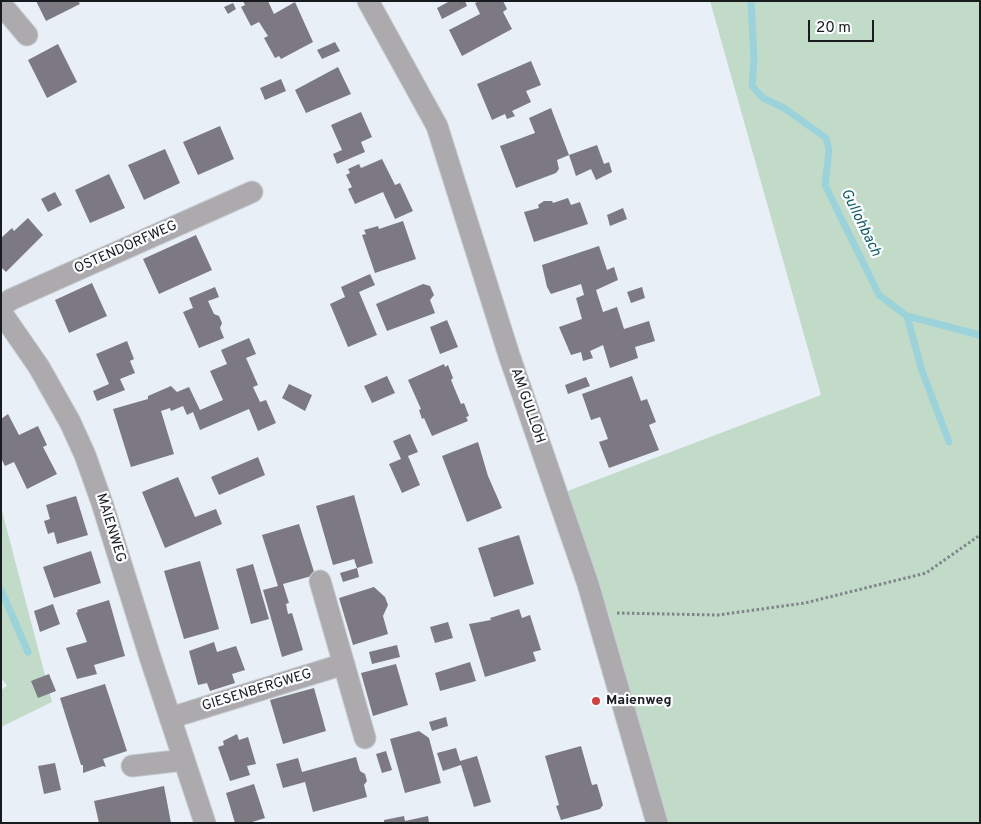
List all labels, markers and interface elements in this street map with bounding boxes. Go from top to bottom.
scale bar [811,10,877,42]
text: 20 m [816,19,851,38]
water label: Gullohbach [836,186,884,260]
street label: OSTENDORFWEG [72,218,180,278]
street label: AM GULLOH [506,366,548,446]
street label: MAIENWEG [92,491,128,565]
street label: GIESENBERGWEG [200,666,314,716]
place label: Maienweg [606,693,672,709]
marker: Maienweg [590,695,602,707]

